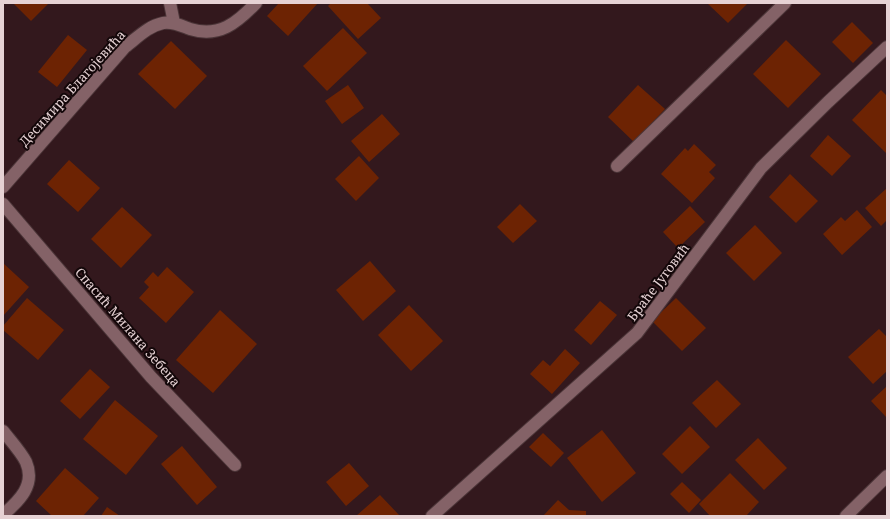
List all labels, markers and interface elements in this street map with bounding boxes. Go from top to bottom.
street label: Десимира Благојевића [15,26,129,150]
street label: Браће Југовић [623,239,693,325]
street label: Спасић Милана Зебеца [71,264,185,390]

